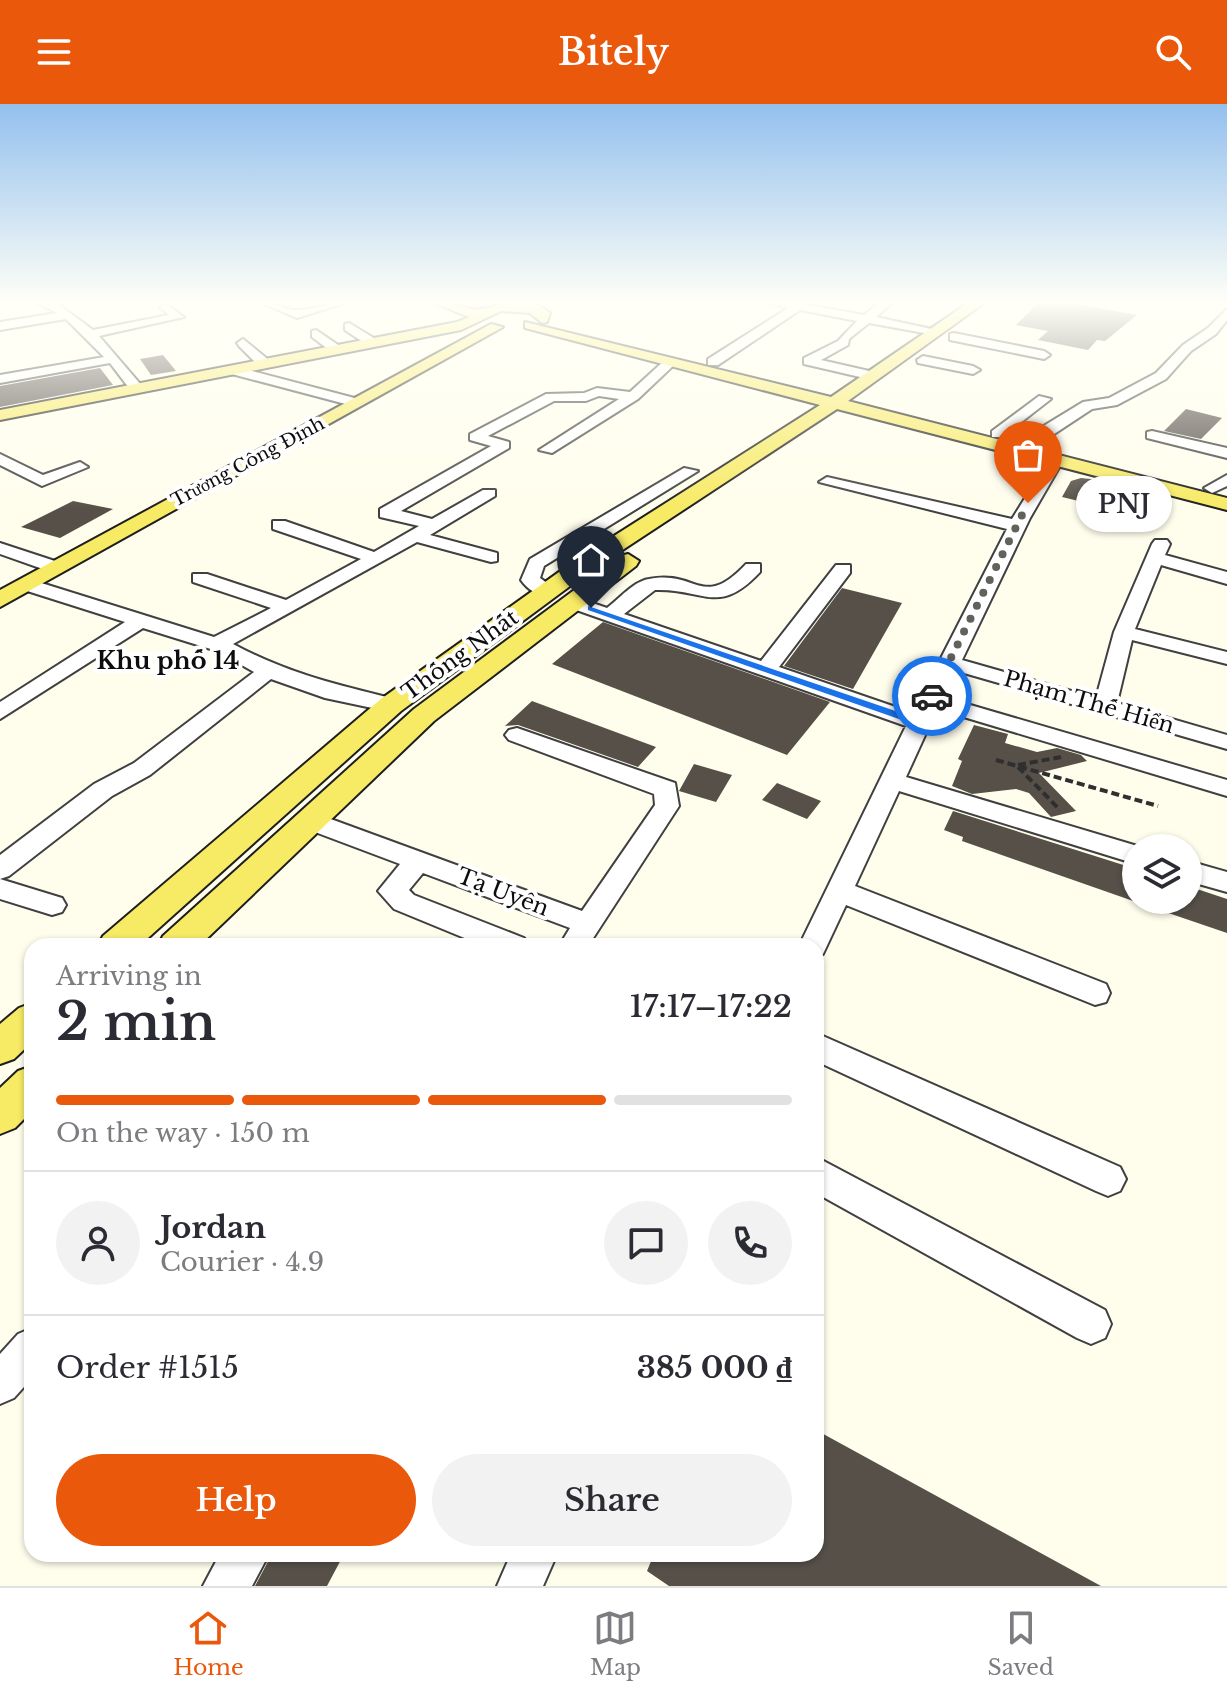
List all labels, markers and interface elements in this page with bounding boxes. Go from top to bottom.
icon: menu [32,30,76,74]
text: Bitely [558,30,669,75]
icon: search [1151,30,1195,74]
street label: Trương Công Định [168,412,328,512]
pin [994,421,1062,503]
icon: bag [1006,433,1050,477]
callout: PNJ [1076,475,1172,531]
text: PNJ [1098,488,1151,520]
pin [557,526,625,608]
icon: home [569,538,613,582]
street label: Thống Nhất [397,603,524,706]
district label: Khu phố 14 [97,646,239,675]
courier [892,656,972,736]
street label: Phạm Thế Hiển [1001,665,1177,739]
icon: car [910,674,954,718]
map controls [1122,834,1202,914]
button: layers [1122,834,1202,914]
street label: Tạ Uyên [453,862,553,922]
text: Arriving in [56,960,202,992]
text: 17:17–17:22 [630,988,792,1025]
text: 2 min [56,990,216,1054]
text: On the way · 150 m [56,1117,310,1149]
button: person [56,1201,140,1285]
button: chat [604,1201,688,1285]
button: phone [708,1201,792,1285]
text: Jordan [160,1209,266,1246]
text: Courier · 4.9 [160,1246,324,1278]
text: Order #1515 [56,1349,239,1386]
text: 385 000 ₫ [637,1349,792,1386]
button: Help [56,1454,416,1546]
button: Share [432,1454,792,1546]
tab: Home [173,1606,244,1681]
tab: Map [590,1606,641,1681]
tab: Saved [987,1606,1054,1681]

